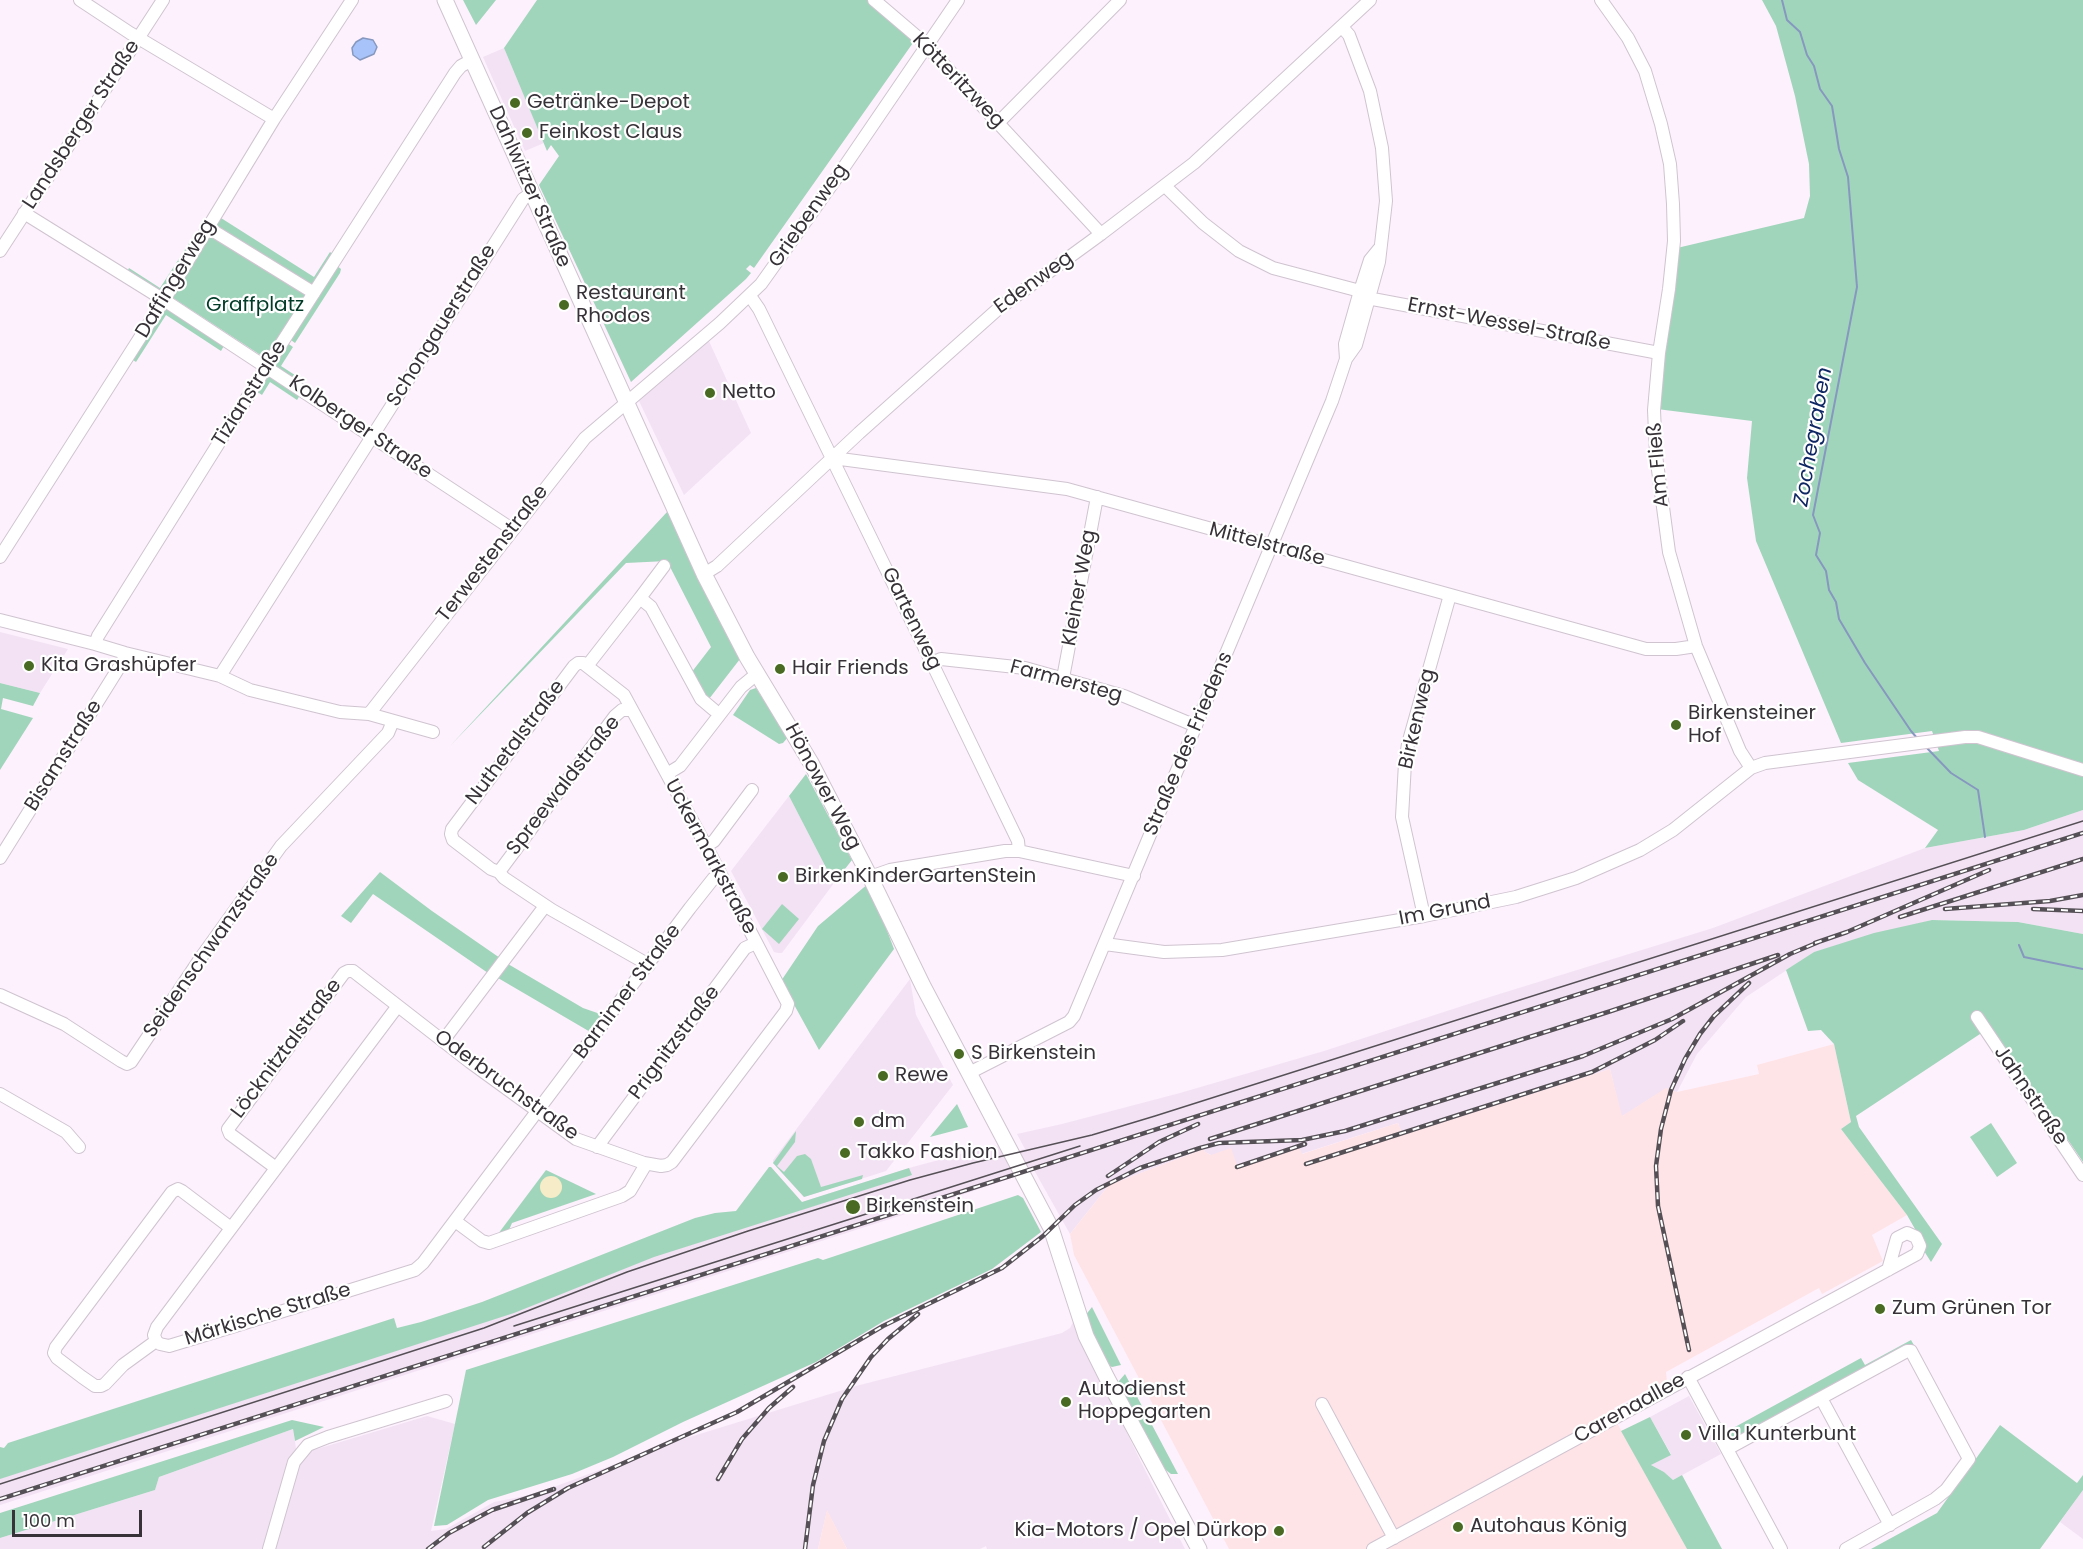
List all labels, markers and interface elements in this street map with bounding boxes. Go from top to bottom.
street label: Kötteritzweg [907,28,1009,134]
street label: Landsberger Straße [18,36,146,214]
place label: Getränke-Depot [527,91,690,115]
marker: Getränke-Depot [508,96,522,110]
street label: Dahlwitzer Straße [483,103,575,271]
place label: Feinkost Claus [539,121,682,145]
marker: Feinkost Claus [520,126,534,140]
street label: Griebenweg [764,159,854,273]
street label: Daffingerweg [131,215,221,343]
street label: Schongauerstraße [382,240,502,412]
street label: Edenweg [990,246,1078,320]
place label: Restaurant Rhodos [576,282,686,329]
park label: Graffplatz [206,294,304,318]
street label: Ernst-Wessel-Straße [1405,294,1613,356]
marker: Restaurant Rhodos [557,298,571,312]
street label: Tizianstraße [208,336,292,452]
water label: Zochegraben [1789,365,1839,509]
street label: Kolberger Straße [284,371,436,485]
place label: Netto [722,381,776,405]
marker: Netto [703,386,717,400]
street label: Am Fließ [1643,421,1675,509]
street label: Terwestenstraße [432,481,554,627]
street label: Mittelstraße [1207,518,1327,572]
street label: Kleiner Weg [1058,528,1102,648]
street label: Gartenweg [876,564,946,674]
street label: Straße des Friedens [1139,649,1239,839]
place label: Kita Grashüpfer [41,654,197,678]
street label: Farmersteg [1007,656,1125,708]
place label: Hair Friends [792,657,909,681]
marker: Kita Grashüpfer [22,659,36,673]
marker: Hair Friends [773,662,787,676]
street label: Birkenweg [1395,666,1441,772]
street label: Nuthetalstraße [461,676,571,810]
street label: Bisamstraße [20,696,108,816]
place label: Birkensteiner Hof [1688,702,1816,749]
street label: Spreewaldstraße [502,711,626,861]
marker: Birkensteiner Hof [1669,718,1683,732]
street label: Hönower Weg [779,720,865,854]
street label: Uckermarkstraße [659,775,761,939]
street label: Seidenschwanzstraße [139,849,285,1043]
place label: BirkenKinderGartenStein [795,865,1036,889]
marker: BirkenKinderGartenStein [776,870,790,884]
street label: Im Grund [1397,890,1493,932]
street label: Barnimer Straße [569,920,687,1064]
street label: Löcknitztalstraße [227,975,347,1123]
street label: Prignitzstraße [624,981,726,1105]
street label: Oderbruchstraße [429,1026,583,1146]
place label: S Birkenstein [971,1042,1096,1066]
street label: Jahnstraße [1988,1042,2072,1150]
marker: S Birkenstein [952,1047,966,1061]
place label: Rewe [895,1064,948,1088]
marker: Rewe [876,1069,890,1083]
place label: dm [871,1110,905,1134]
marker: dm [852,1115,866,1129]
place label: Takko Fashion [857,1141,997,1165]
marker: Takko Fashion [838,1146,852,1160]
place label: Birkenstein [866,1195,974,1219]
marker: Birkenstein [844,1198,862,1216]
street label: Märkische Straße [182,1278,354,1352]
place label: Zum Grünen Tor [1892,1297,2052,1321]
marker: Zum Grünen Tor [1873,1302,1887,1316]
street label: Carenaallee [1570,1369,1690,1449]
place label: Autodienst Hoppegarten [1078,1378,1211,1425]
marker: Autodienst Hoppegarten [1059,1395,1073,1409]
place label: Villa Kunterbunt [1698,1423,1856,1447]
marker: Villa Kunterbunt [1679,1428,1693,1442]
scale bar [15,1498,146,1536]
text: 100 m [23,1508,75,1533]
place label: Autohaus König [1470,1515,1627,1539]
place label: Kia-Motors / Opel Dürkop [1014,1519,1267,1543]
marker: Autohaus König [1451,1520,1465,1534]
marker: Kia-Motors / Opel Dürkop [1272,1524,1286,1538]

